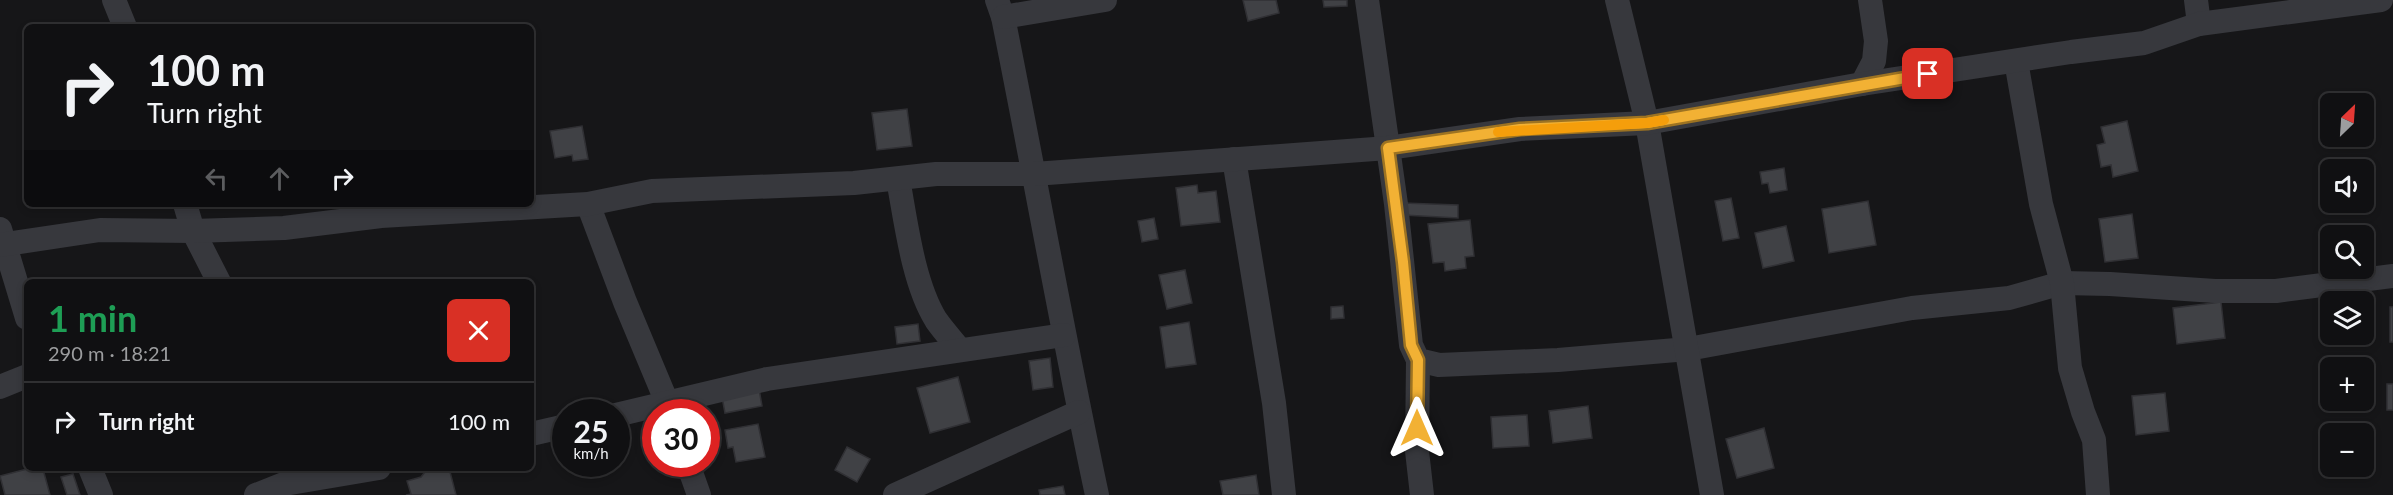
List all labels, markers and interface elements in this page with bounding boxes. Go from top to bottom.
text: 100 m [147,45,265,95]
icon: right [48,48,126,126]
pin [1902,48,1953,99]
icon: arrive [1911,57,1944,90]
north arrow [2320,93,2374,147]
map controls [2320,93,2374,477]
text: Turn right [147,96,262,129]
button: sound [2320,159,2374,213]
icon: left [200,162,233,195]
icon: ahead [263,162,296,195]
icon: right [326,162,359,195]
button: search [2320,225,2374,279]
button: layers [2320,291,2374,345]
text: 1 min [48,296,137,340]
button: close [447,299,510,362]
text: 290 m · 18:21 [48,341,171,365]
button: + [2320,357,2374,411]
position arrow [1385,396,1449,460]
speed limit sign: 30 [642,399,720,477]
icon: right [48,405,81,438]
text: Turn right [99,408,194,435]
text: 100 m [448,408,510,435]
text: 25 [574,413,608,449]
button: − [2320,423,2374,477]
text: km/h [573,444,609,462]

